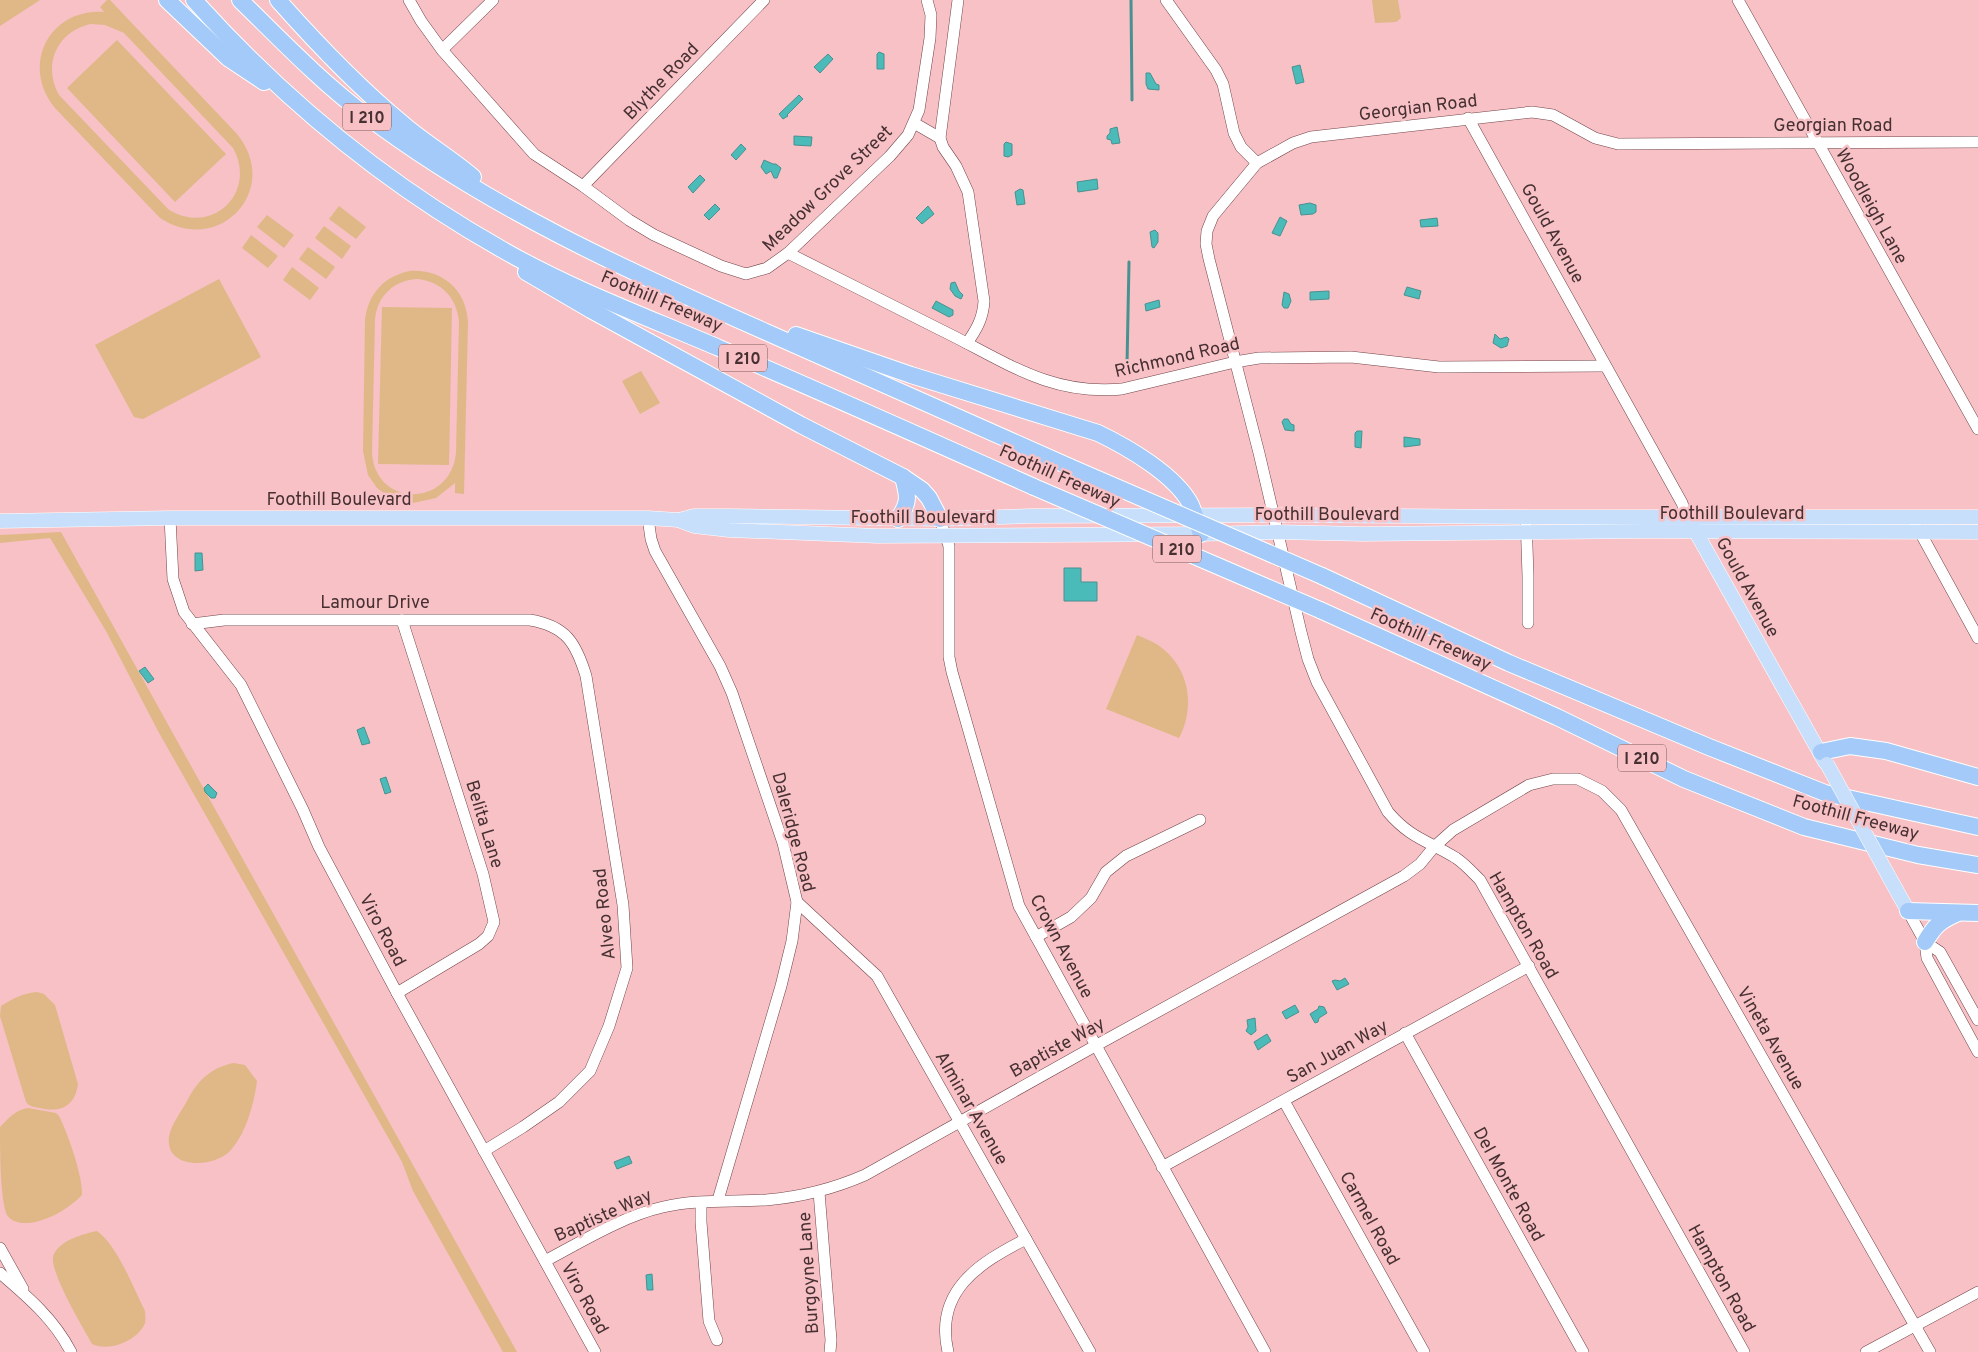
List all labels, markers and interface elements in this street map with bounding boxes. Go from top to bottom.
street label: Blythe Road [620,39,705,126]
street label: Georgian Road [1358,90,1479,127]
road number: I 210 [343,104,391,130]
street label: Georgian Road [1773,115,1893,138]
street label: Meadow Grove Street [758,121,898,257]
street label: Woodleigh Lane [1829,145,1912,269]
street label: Gould Avenue [1515,180,1589,288]
street label: Foothill Freeway [597,266,726,338]
street label: Richmond Road [1112,333,1242,384]
road number: I 210 [719,344,767,372]
street label: Foothill Freeway [995,440,1124,514]
street label: Foothill Boulevard [266,489,412,512]
street label: Foothill Boulevard [1659,503,1805,526]
street label: Foothill Boulevard [1254,504,1400,527]
street label: Foothill Boulevard [850,507,996,530]
street label: Gould Avenue [1710,534,1784,642]
road number: I 210 [1153,536,1201,562]
street label: Lamour Drive [320,592,430,615]
street label: Foothill Freeway [1366,603,1495,677]
road number: I 210 [1618,744,1666,771]
street label: Daleridge Road [765,770,820,895]
street label: Belita Lane [459,778,508,871]
street label: Foothill Freeway [1790,790,1921,846]
street label: Alveo Road [589,867,622,961]
street label: Hampton Road [1483,868,1563,983]
street label: Viro Road [353,891,410,971]
street label: Crown Avenue [1024,891,1098,1003]
street label: Vineta Avenue [1731,983,1809,1095]
street label: Baptiste Way [1006,1013,1109,1084]
street label: San Juan Way [1283,1015,1392,1090]
street label: Alminar Avenue [929,1048,1013,1170]
street label: Del Monte Road [1467,1123,1549,1246]
street label: Carmel Road [1333,1168,1404,1270]
street label: Baptiste Way [551,1185,656,1248]
street label: Burgoyne Lane [794,1211,825,1335]
street label: Hampton Road [1682,1221,1760,1337]
street label: Viro Road [555,1259,613,1339]

